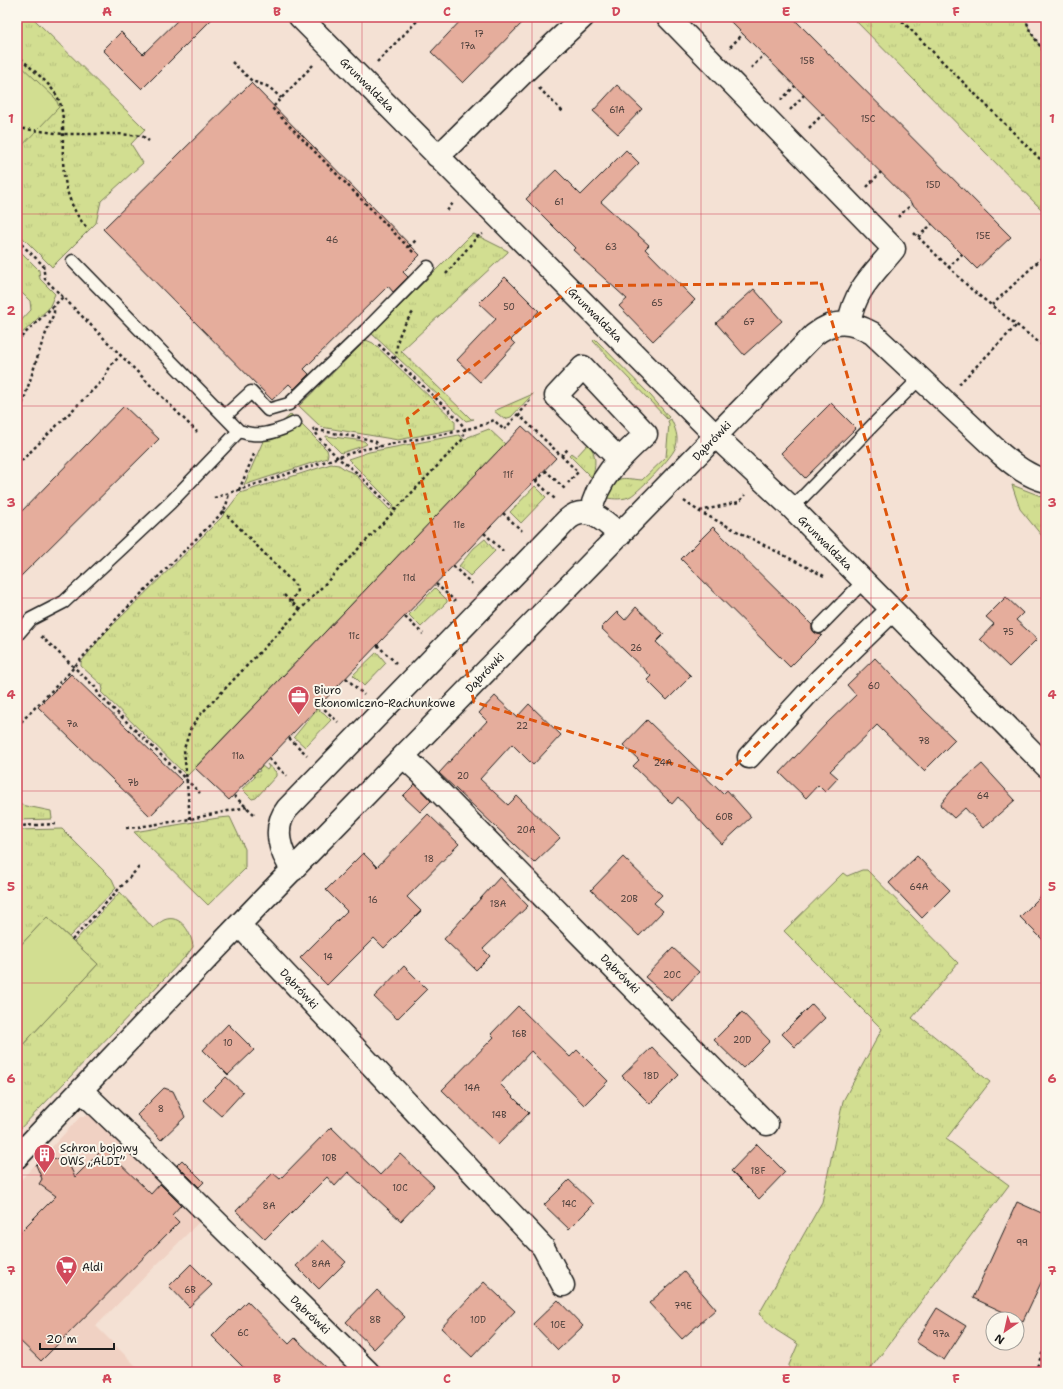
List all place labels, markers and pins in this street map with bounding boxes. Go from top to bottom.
office icon: Biuro Ekonomiczno-Rachunkowe [286,683,312,716]
place label: Biuro Ekonomiczno-Rachunkowe [314,683,456,711]
building icon: Schron bojowy OWS „ALDI” [32,1141,58,1174]
place label: Schron bojowy OWS „ALDI” [60,1141,138,1169]
supermarket icon: Aldi [53,1254,79,1287]
place label: Aldi [82,1260,103,1275]

